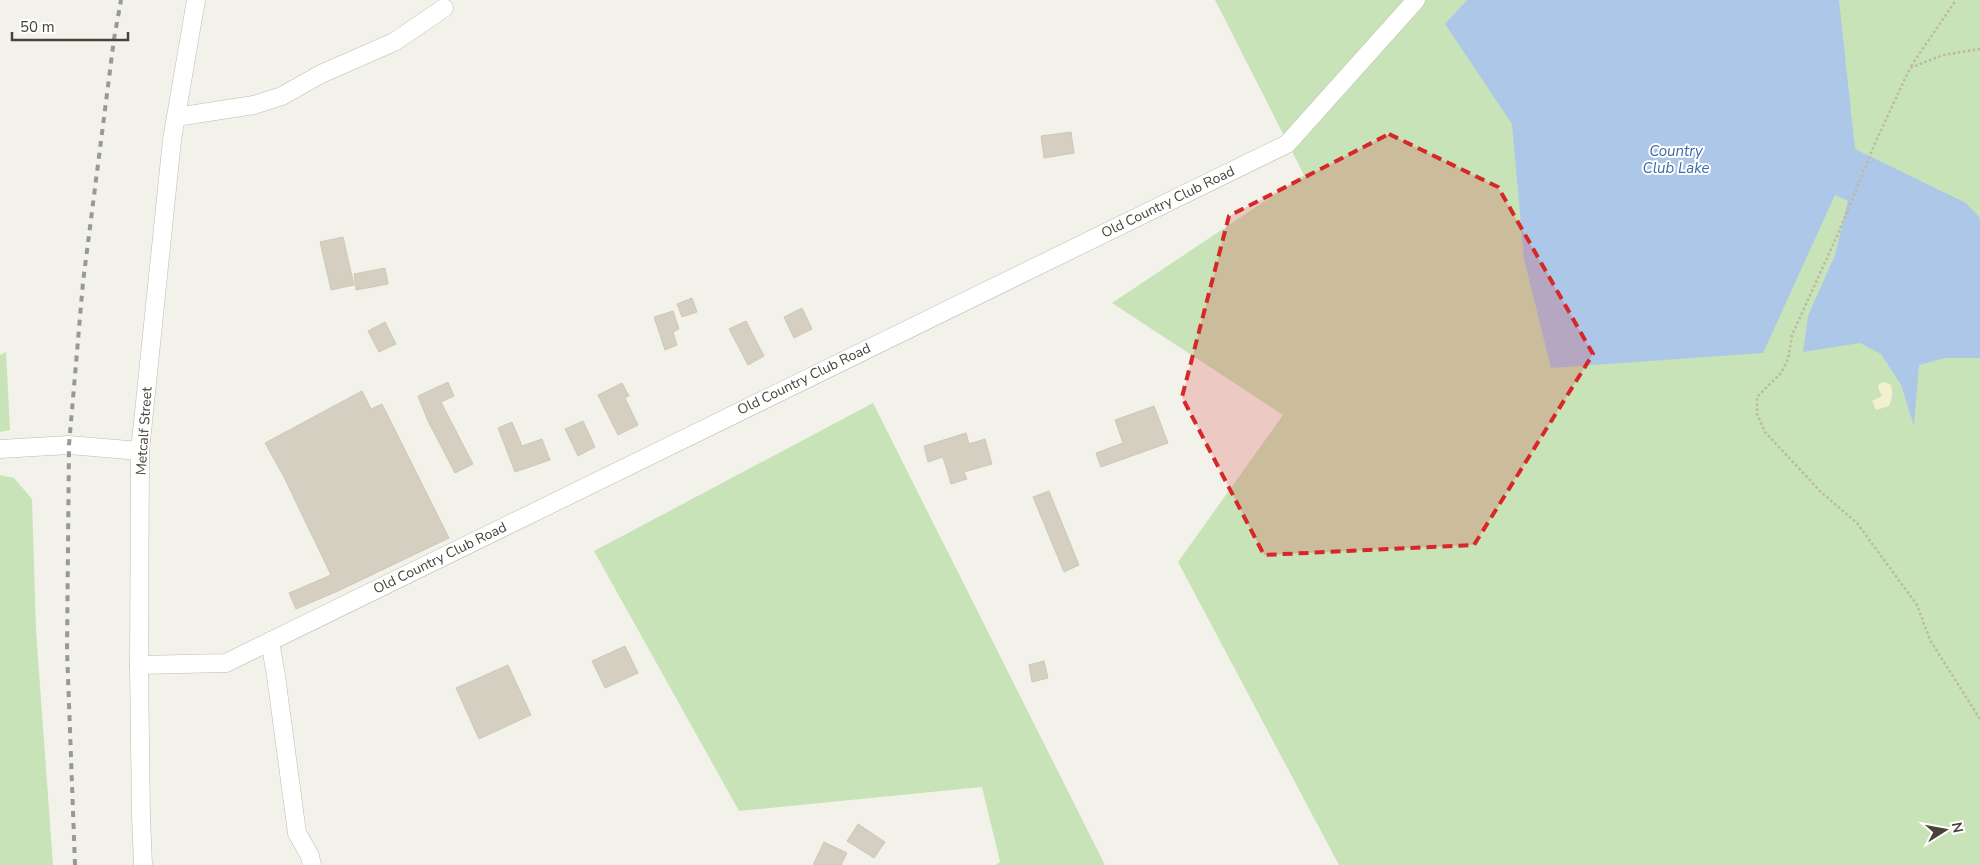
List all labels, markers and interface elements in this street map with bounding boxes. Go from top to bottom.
scale bar [12,10,129,42]
text: 50 m [20,17,55,37]
water label: Country Club Lake [1643,141,1709,178]
street label: Old Country Club Road [1098,161,1238,243]
street label: Old Country Club Road [734,338,874,420]
street label: Metcalf Street [131,386,157,476]
street label: Old Country Club Road [370,517,510,599]
north arrow [1920,805,1970,855]
text: N [1947,821,1968,835]

